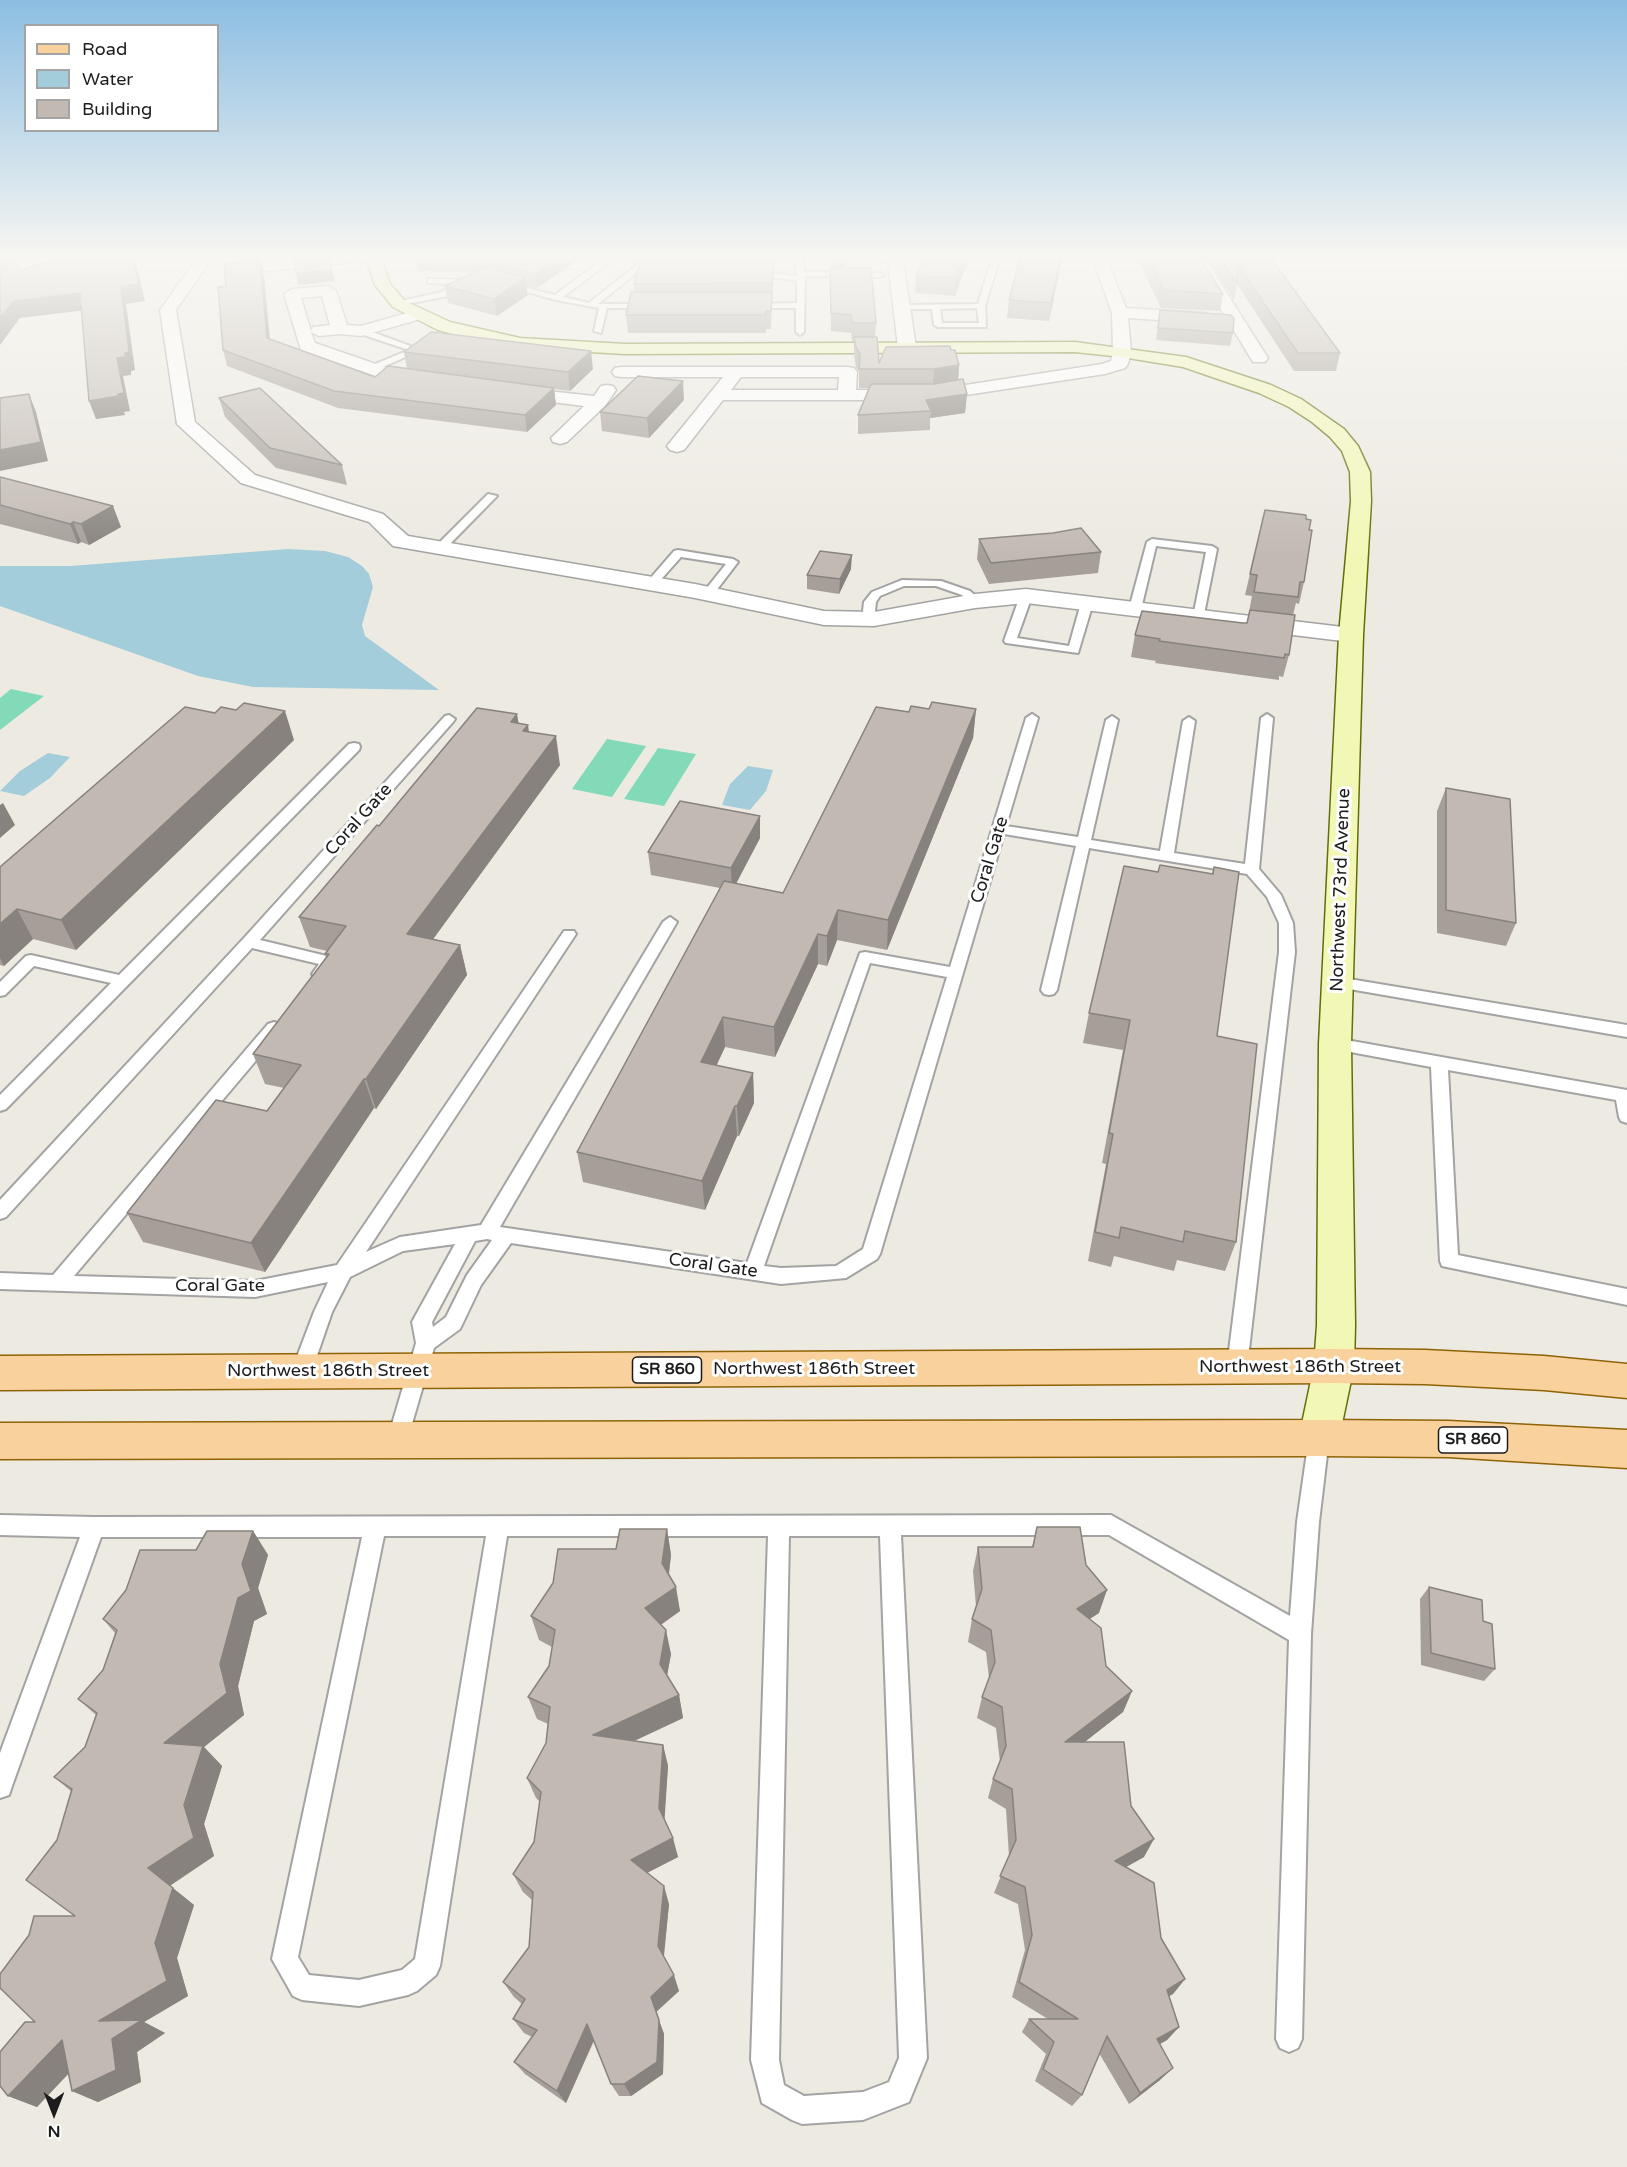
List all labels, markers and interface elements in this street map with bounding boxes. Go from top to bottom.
legend [24,24,219,132]
text: Road [82,38,127,60]
text: Water [82,68,133,90]
text: Building [82,98,152,120]
street label: Coral Gate [321,779,397,861]
street label: Northwest 73rd Avenue [1327,788,1355,992]
street label: Coral Gate [967,814,1013,906]
street label: Coral Gate [667,1249,759,1283]
street label: Coral Gate [175,1275,265,1297]
street label: Northwest 186th Street [1199,1356,1401,1378]
road number: SR 860 [632,1357,702,1383]
street label: Northwest 186th Street [713,1358,915,1380]
street label: Northwest 186th Street [227,1360,429,1382]
road number: SR 860 [1438,1427,1508,1453]
north arrow [24,2083,84,2143]
text: N [48,2121,60,2141]

